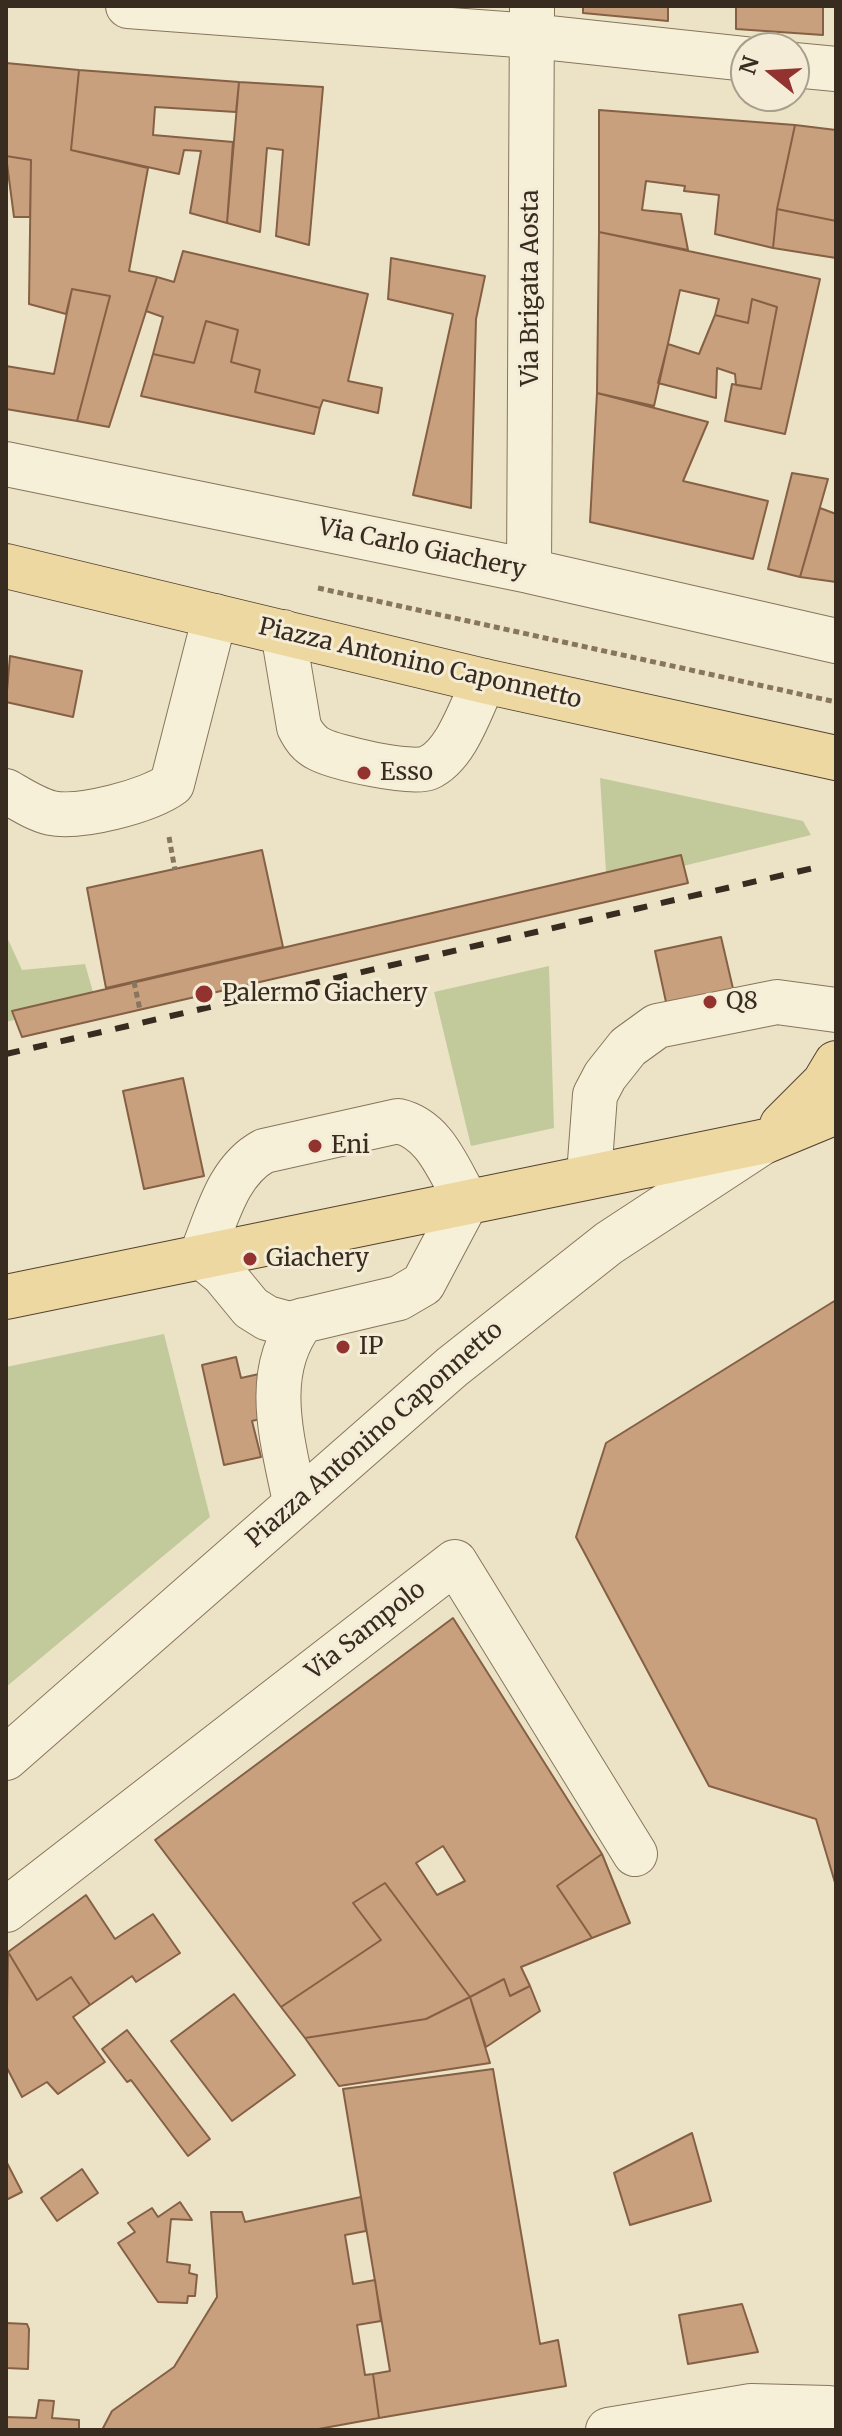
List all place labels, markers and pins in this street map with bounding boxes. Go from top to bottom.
place label: Esso [380,759,433,787]
marker: Esso [355,764,373,782]
place label: Palermo Giachery [222,980,427,1008]
marker: Palermo Giachery [193,983,215,1005]
place label: Q8 [726,988,758,1016]
marker: Q8 [701,993,719,1011]
place label: Eni [331,1132,370,1160]
marker: Eni [306,1137,324,1155]
place label: Giachery [266,1245,369,1273]
marker: Giachery [241,1250,259,1268]
place label: IP [359,1333,383,1361]
marker: IP [334,1338,352,1356]

